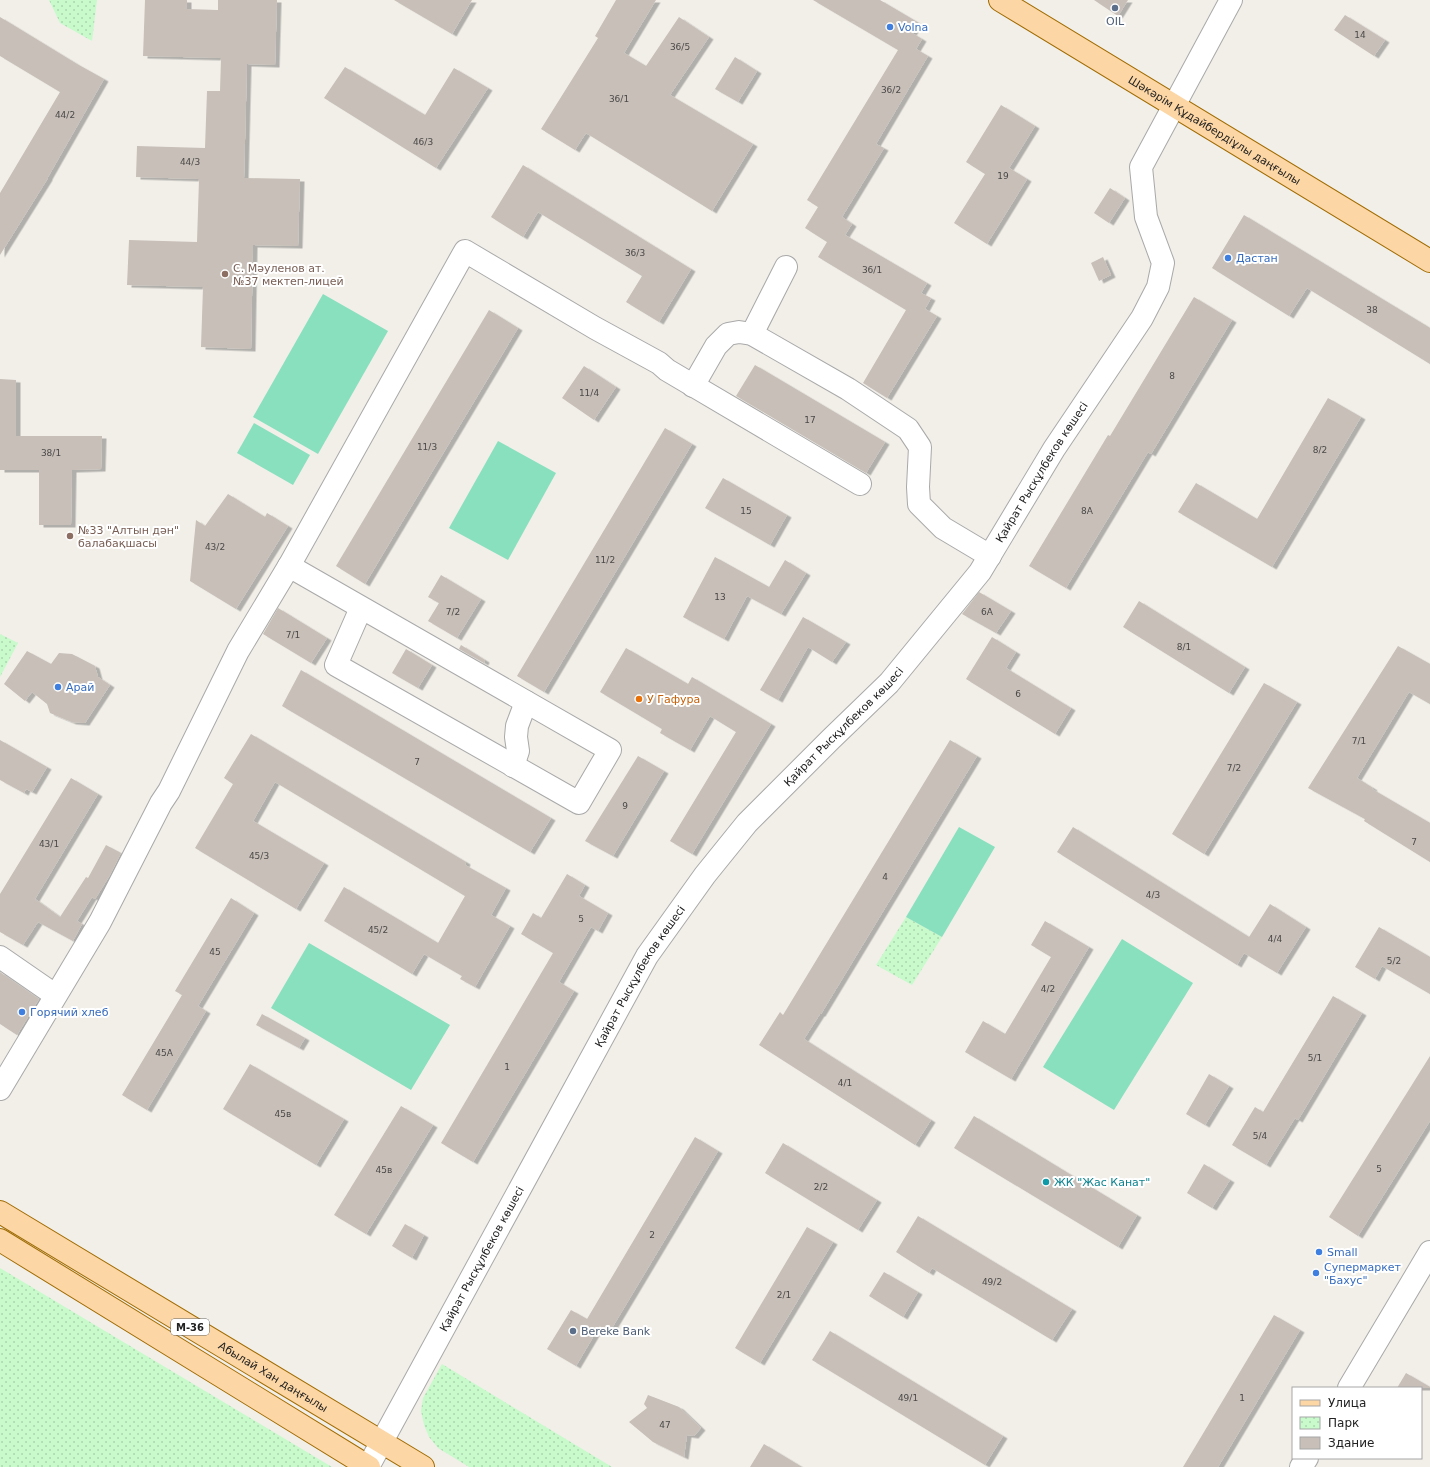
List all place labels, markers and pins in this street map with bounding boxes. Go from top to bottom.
marker: OIL [1110,3,1120,13]
place label: OIL [1106,15,1125,28]
place label: Volna [898,21,928,34]
marker: Volna [885,22,895,32]
place label: Дастан [1236,252,1278,265]
marker: Дастан [1223,253,1233,263]
place label: С. Мәуленов ат. №37 мектеп-лицей [233,262,344,288]
marker: С. Мәуленов ат. №37 мектеп-лицей [220,269,230,279]
place label: №33 "Алтын дән" балабақшасы [78,524,179,550]
marker: №33 "Алтын дән" балабақшасы [65,531,75,541]
place label: Арай [66,681,94,694]
marker: Арай [53,682,63,692]
place label: У Гафура [647,693,700,706]
marker: У Гафура [634,694,644,704]
place label: Горячий хлеб [30,1006,109,1019]
marker: Горячий хлеб [17,1007,27,1017]
place label: ЖК "Жас Канат" [1054,1176,1150,1189]
marker: ЖК "Жас Канат" [1041,1177,1051,1187]
place label: Small [1327,1246,1358,1259]
marker: Small [1314,1247,1324,1257]
place label: Супермаркет "Бахус" [1324,1261,1402,1287]
marker: Супермаркет "Бахус" [1311,1268,1321,1278]
place label: Bereke Bank [581,1325,651,1338]
marker: Bereke Bank [568,1326,578,1336]

